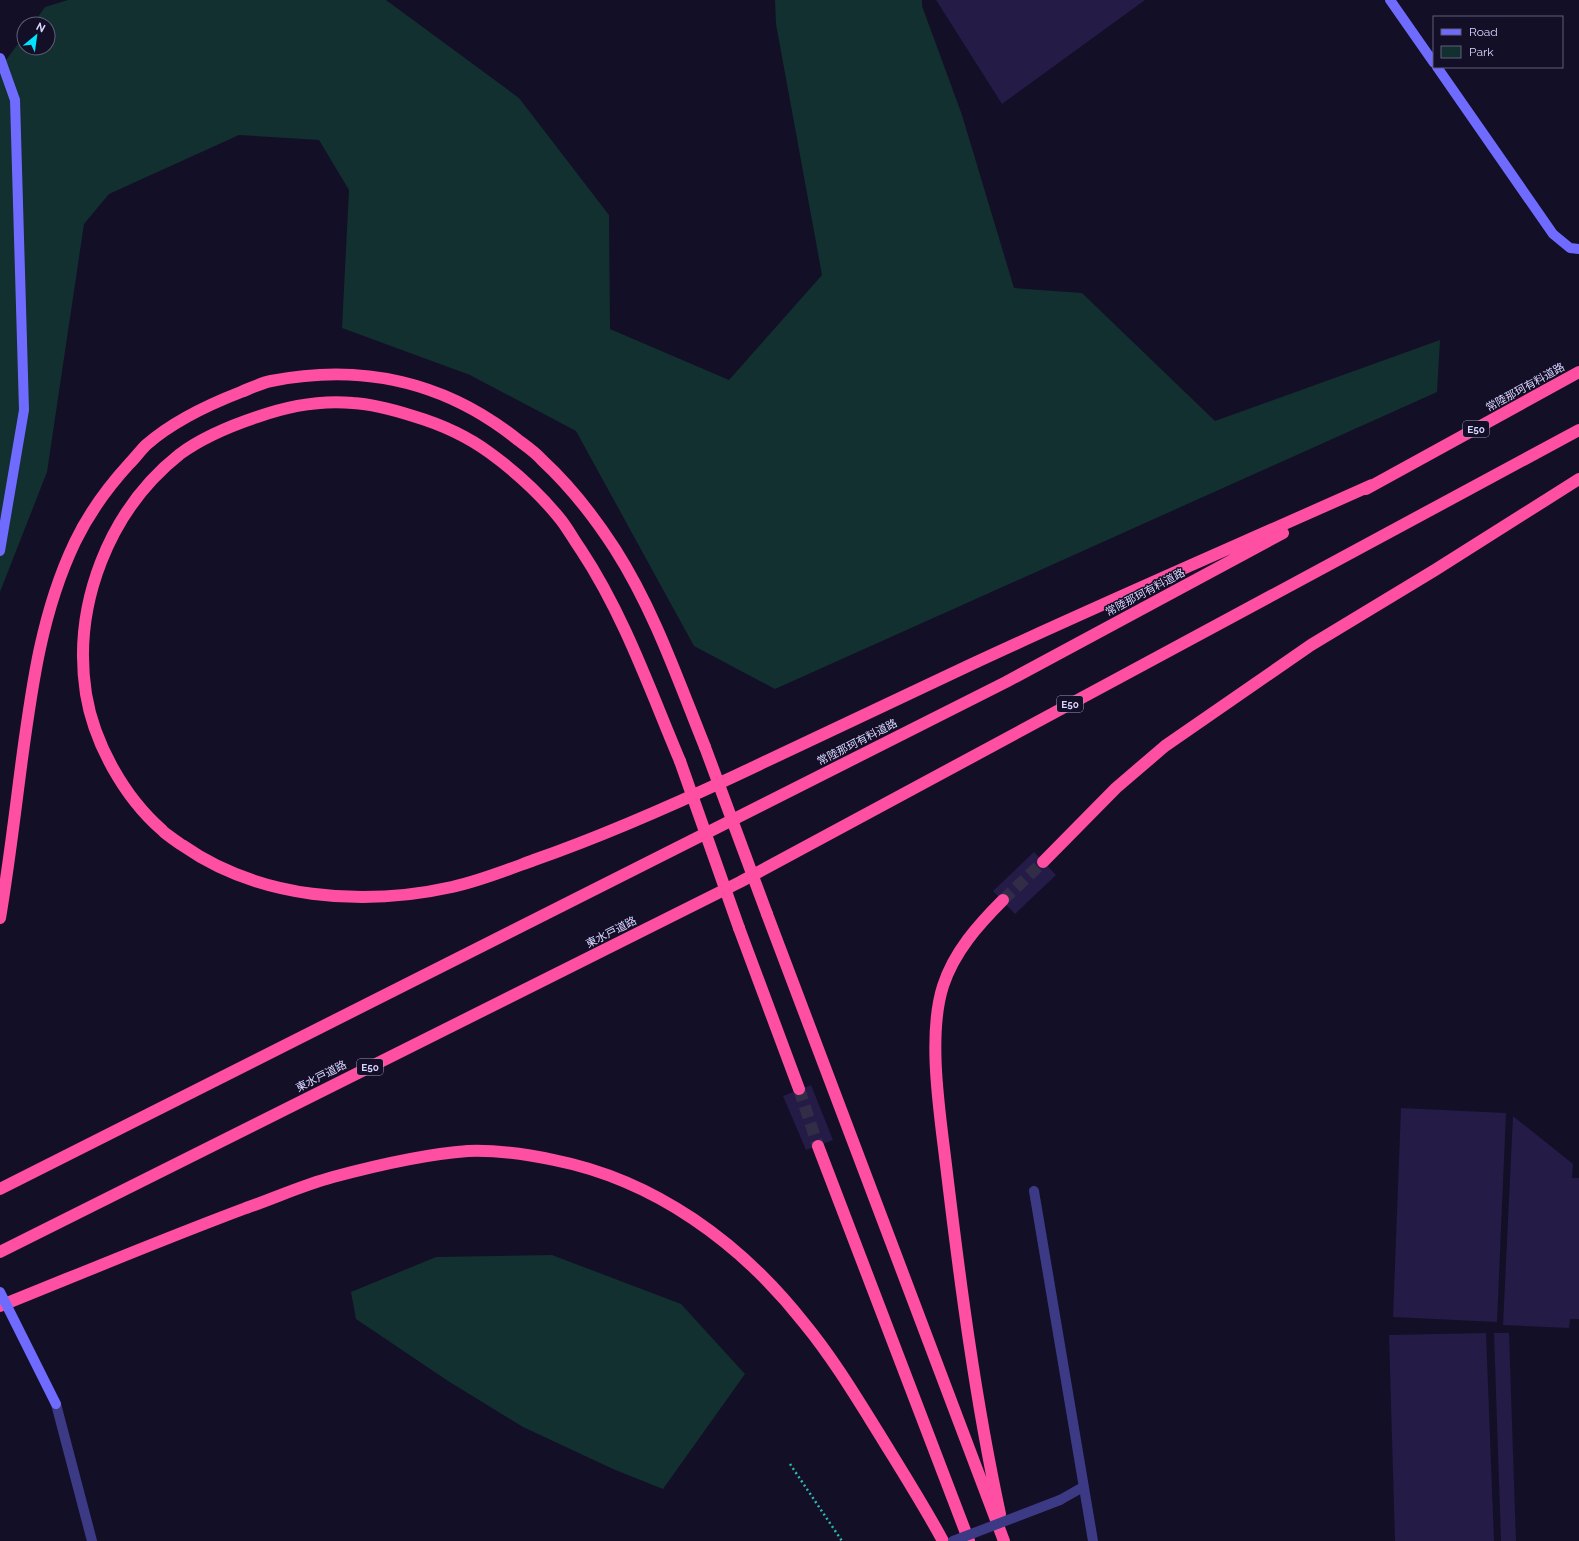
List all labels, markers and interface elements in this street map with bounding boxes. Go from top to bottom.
north arrow [16,16,56,56]
legend [1433,16,1563,68]
text: N [34,20,47,35]
text: Road [1469,25,1498,39]
text: Park [1469,45,1494,59]
street label: 常陸那珂有料道路 [1484,360,1567,414]
road number: E50 [1463,421,1489,437]
street label: 常陸那珂有料道路 [1103,566,1187,619]
road number: E50 [1057,696,1083,712]
street label: 常陸那珂有料道路 [815,717,899,768]
street label: 東水戸道路 [584,914,639,951]
street label: 東水戸道路 [294,1058,349,1095]
road number: E50 [357,1059,383,1075]

